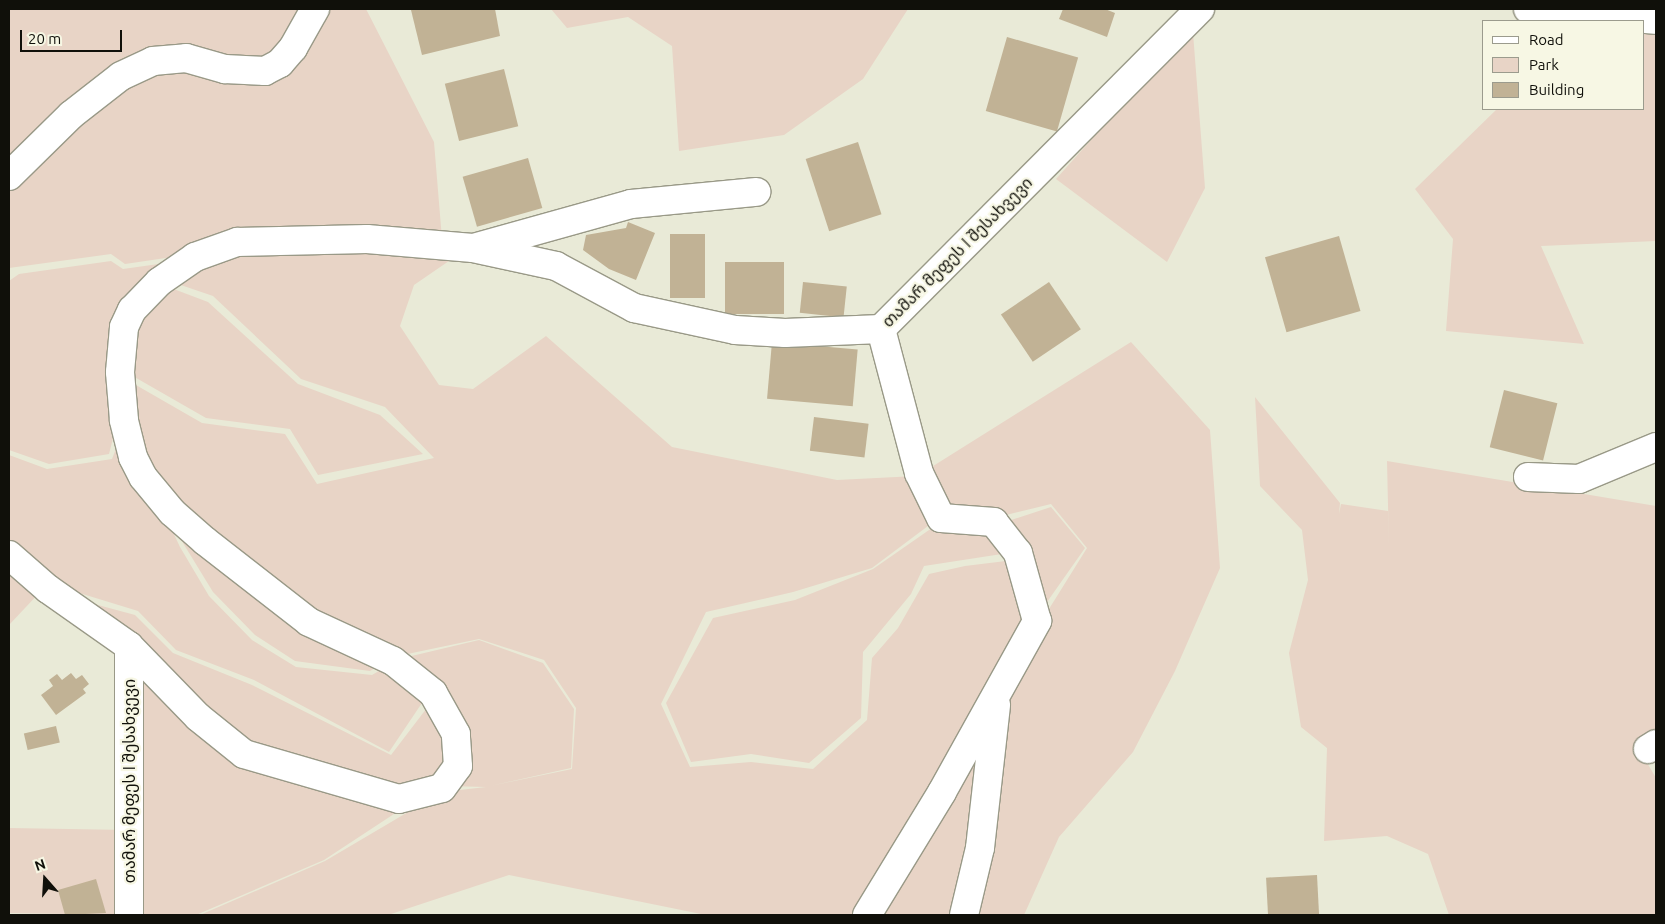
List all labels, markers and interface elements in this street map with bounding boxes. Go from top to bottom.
scale bar [22,20,125,52]
legend [1482,20,1645,110]
text: 20 m [28,30,61,47]
text: Road [1529,31,1564,48]
text: Park [1529,56,1559,73]
text: Building [1529,81,1584,98]
street label: თამარ მეფეს I შესახვევი [878,173,1036,331]
street label: თამარ მეფეს I შესახვევი [119,679,139,883]
north arrow [20,854,70,904]
text: N [33,856,48,874]

